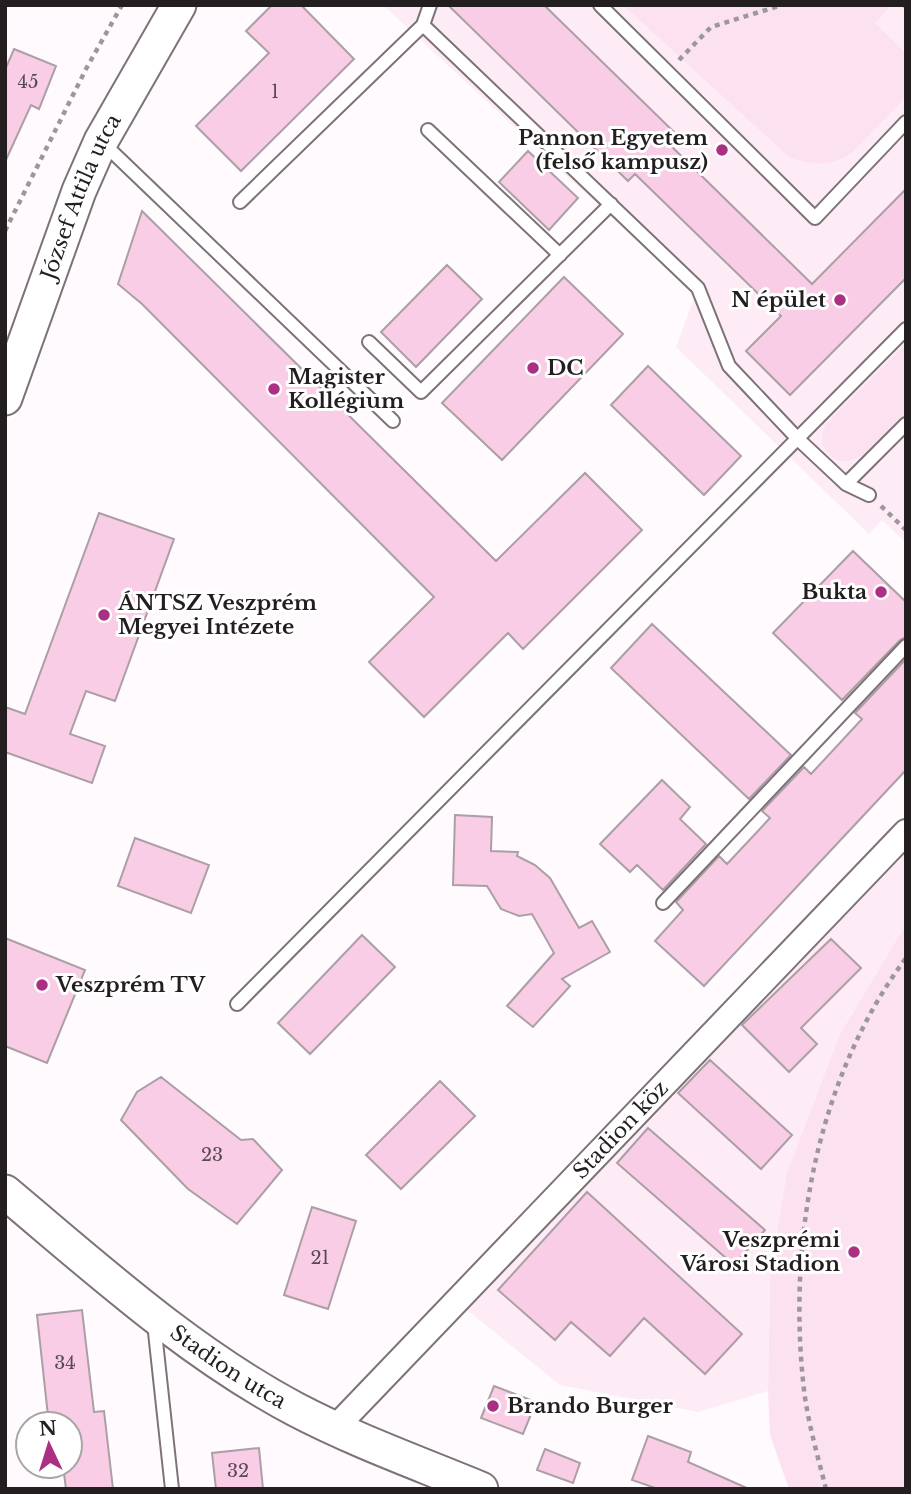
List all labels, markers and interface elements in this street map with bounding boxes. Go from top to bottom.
house number: 45 [18,71,38,93]
house number: 1 [271,81,279,103]
street label: József Attila utca [34,109,127,286]
place label: Pannon Egyetem (felső kampusz) [518,125,708,175]
marker: Pannon Egyetem (felső kampusz) [714,142,730,158]
place label: N épület [731,287,826,313]
marker: N épület [832,292,848,308]
place label: DC [547,355,584,381]
marker: DC [525,360,541,376]
place label: Magister Kollégium [288,364,404,414]
marker: Magister Kollégium [266,381,282,397]
place label: Bukta [801,579,867,605]
marker: Bukta [873,584,889,600]
place label: ÁNTSZ Veszprém Megyei Intézete [117,590,317,640]
marker: ÁNTSZ Veszprém Megyei Intézete [96,607,112,623]
place label: Veszprém TV [55,972,206,998]
marker: Veszprém TV [34,977,50,993]
street label: Stadion köz [568,1075,674,1184]
house number: 23 [201,1144,223,1166]
place label: Veszprémi Városi Stadion [680,1227,840,1277]
marker: Veszprémi Városi Stadion [846,1244,862,1260]
house number: 21 [310,1247,330,1269]
street label: Stadion utca [165,1319,291,1415]
house number: 34 [54,1352,76,1374]
place label: Brando Burger [507,1393,673,1419]
marker: Brando Burger [485,1398,501,1414]
north arrow [14,1410,84,1480]
text: N [38,1416,58,1441]
house number: 32 [227,1460,249,1482]

